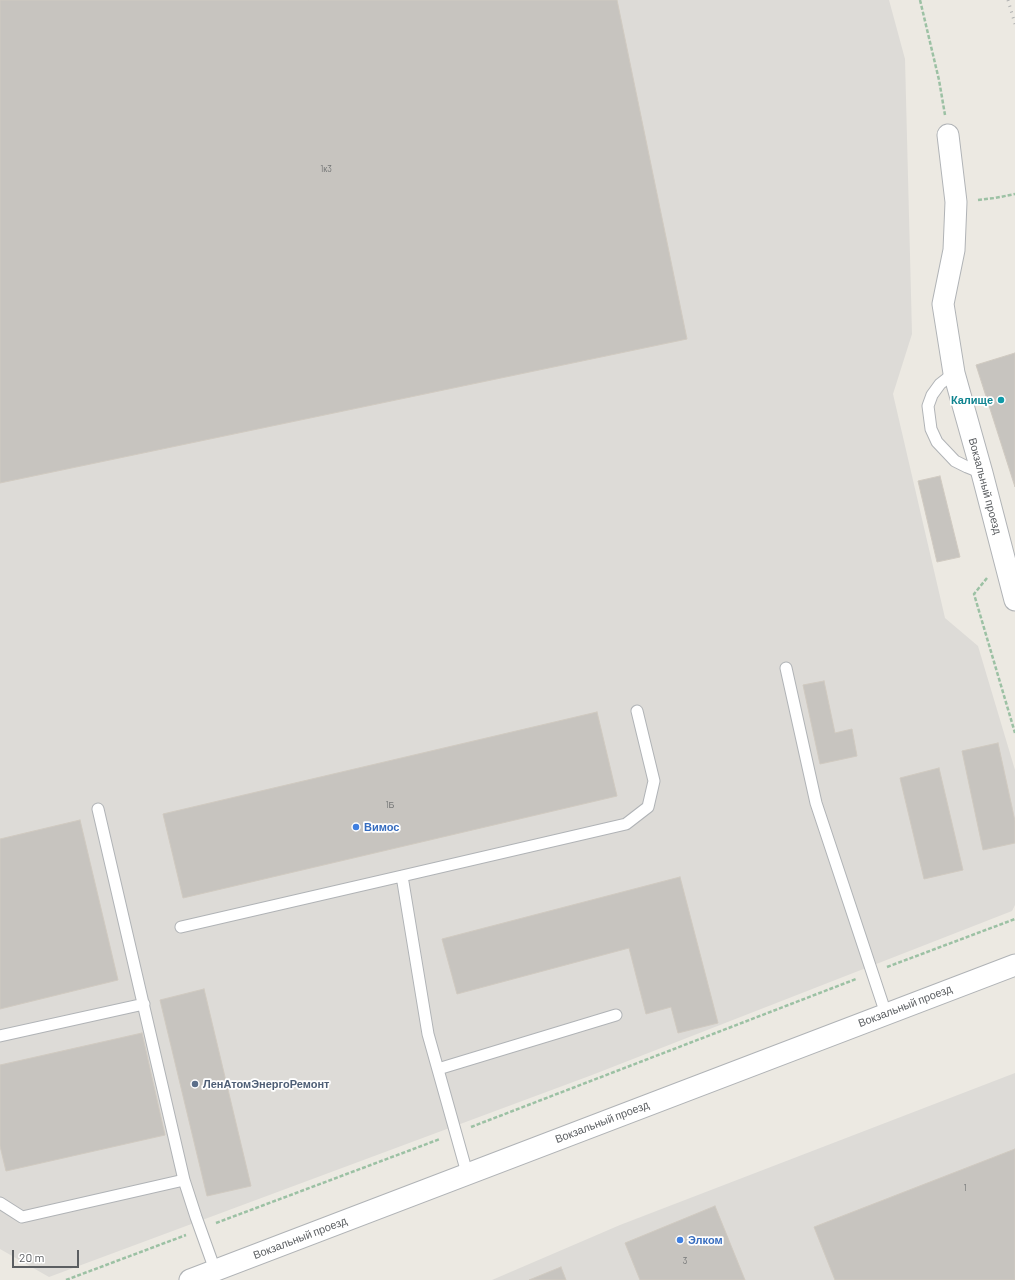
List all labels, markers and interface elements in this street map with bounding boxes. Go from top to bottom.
house number: 1к3 [320,164,332,174]
place label: Калище [951,393,993,407]
marker: Калище [996,395,1006,405]
street label: Вокзальный проезд [966,436,1004,536]
house number: 1Б [385,800,395,810]
place label: Вимос [364,820,399,834]
marker: Вимос [351,822,361,832]
street label: Вокзальный проезд [856,982,954,1030]
place label: ЛенАтомЭнергоРемонт [203,1077,329,1091]
marker: ЛенАтомЭнергоРемонт [190,1079,200,1089]
street label: Вокзальный проезд [553,1098,651,1146]
house number: 1 [963,1183,967,1193]
street label: Вокзальный проезд [251,1214,349,1262]
place label: Элком [688,1233,723,1247]
marker: Элком [675,1235,685,1245]
scale bar [14,1242,81,1268]
text: 20 m [19,1250,45,1264]
house number: 3 [683,1256,687,1266]

